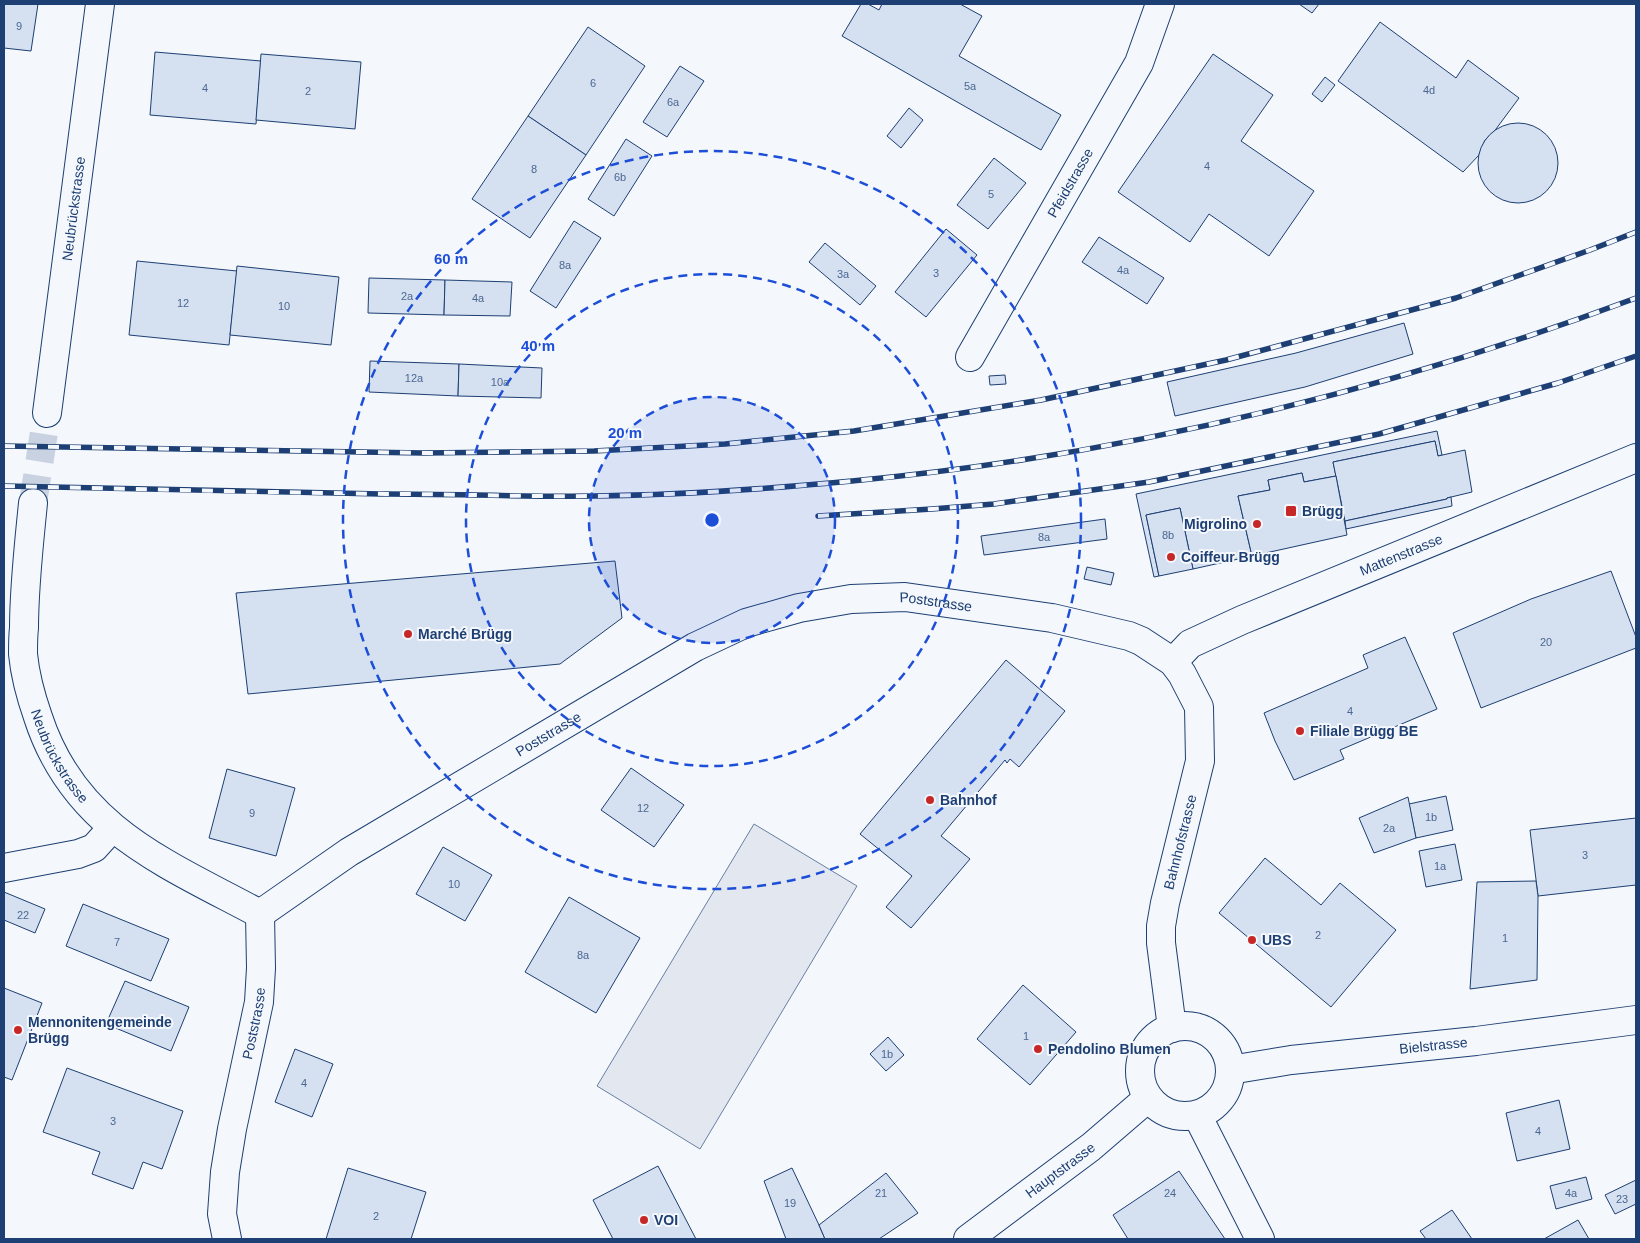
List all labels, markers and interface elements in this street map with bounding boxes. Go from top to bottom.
house number: 9 [16,20,22,32]
house number: 6 [590,77,596,89]
house number: 5a [964,80,977,92]
house number: 4 [202,82,208,94]
house number: 4d [1423,84,1435,96]
house number: 2 [305,85,311,97]
house number: 6a [667,96,680,108]
street label: Pfeidstrasse [1044,145,1096,220]
street label: Neubrückstrasse [59,155,88,262]
house number: 4 [1204,160,1210,172]
house number: 8 [531,163,537,175]
house number: 6b [614,171,626,183]
house number: 5 [988,188,994,200]
text: 60 m [434,250,468,267]
house number: 8a [559,259,572,271]
house number: 4a [1117,264,1130,276]
house number: 3 [933,267,939,279]
house number: 3a [837,268,850,280]
house number: 2a [401,290,414,302]
house number: 4a [472,292,485,304]
house number: 12 [177,297,189,309]
house number: 10 [278,300,290,312]
text: 40 m [521,337,555,354]
house number: 12a [405,372,424,384]
house number: 10a [491,376,510,388]
text: 20 m [608,424,642,441]
place label: Brügg [1302,503,1343,519]
marker: Brügg [1284,504,1298,518]
centre of rings [703,511,721,529]
place label: Migrolino [1184,516,1247,532]
marker: Migrolino [1251,518,1263,530]
house number: 8b [1162,529,1174,541]
street label: Mattenstrasse [1357,530,1445,579]
house number: 8a [1038,531,1051,543]
place label: Coiffeur Brügg [1181,549,1280,565]
marker: Coiffeur Brügg [1165,551,1177,563]
street label: Poststrasse [899,589,973,615]
place label: Marché Brügg [418,626,512,642]
marker: Marché Brügg [402,628,414,640]
house number: 20 [1540,636,1552,648]
house number: 4 [1347,705,1353,717]
street label: Neubrückstrasse [28,707,92,806]
street label: Poststrasse [513,708,584,760]
place label: Filiale Brügg BE [1310,723,1418,739]
marker: Filiale Brügg BE [1294,725,1306,737]
place label: Bahnhof [940,792,997,808]
street label: Bahnhofstrasse [1160,793,1200,891]
marker: Bahnhof [924,794,936,806]
house number: 12 [637,802,649,814]
house number: 9 [249,807,255,819]
house number: 1b [1425,811,1437,823]
house number: 2a [1383,822,1396,834]
house number: 3 [1582,849,1588,861]
house number: 1a [1434,860,1447,872]
house number: 10 [448,878,460,890]
house number: 22 [17,909,29,921]
house number: 2 [1315,929,1321,941]
place label: UBS [1262,932,1292,948]
house number: 1 [1502,932,1508,944]
marker: UBS [1246,934,1258,946]
house number: 7 [114,936,120,948]
house number: 8a [577,949,590,961]
street label: Poststrasse [239,987,268,1061]
place label: Mennonitengemeinde Brügg [28,1014,172,1046]
marker: Mennonitengemeinde Brügg [12,1024,24,1036]
house number: 1 [1023,1030,1029,1042]
street label: Bielstrasse [1399,1034,1469,1057]
place label: Pendolino Blumen [1048,1041,1171,1057]
marker: Pendolino Blumen [1032,1043,1044,1055]
house number: 1b [881,1048,893,1060]
house number: 4 [301,1077,307,1089]
house number: 3 [110,1115,116,1127]
house number: 4 [1535,1125,1541,1137]
street label: Hauptstrasse [1022,1139,1098,1201]
house number: 21 [875,1187,887,1199]
house number: 24 [1164,1187,1176,1199]
house number: 4a [1565,1187,1578,1199]
house number: 23 [1616,1193,1628,1205]
house number: 19 [784,1197,796,1209]
house number: 2 [373,1210,379,1222]
place label: VOI [654,1212,678,1228]
marker: VOI [638,1214,650,1226]

